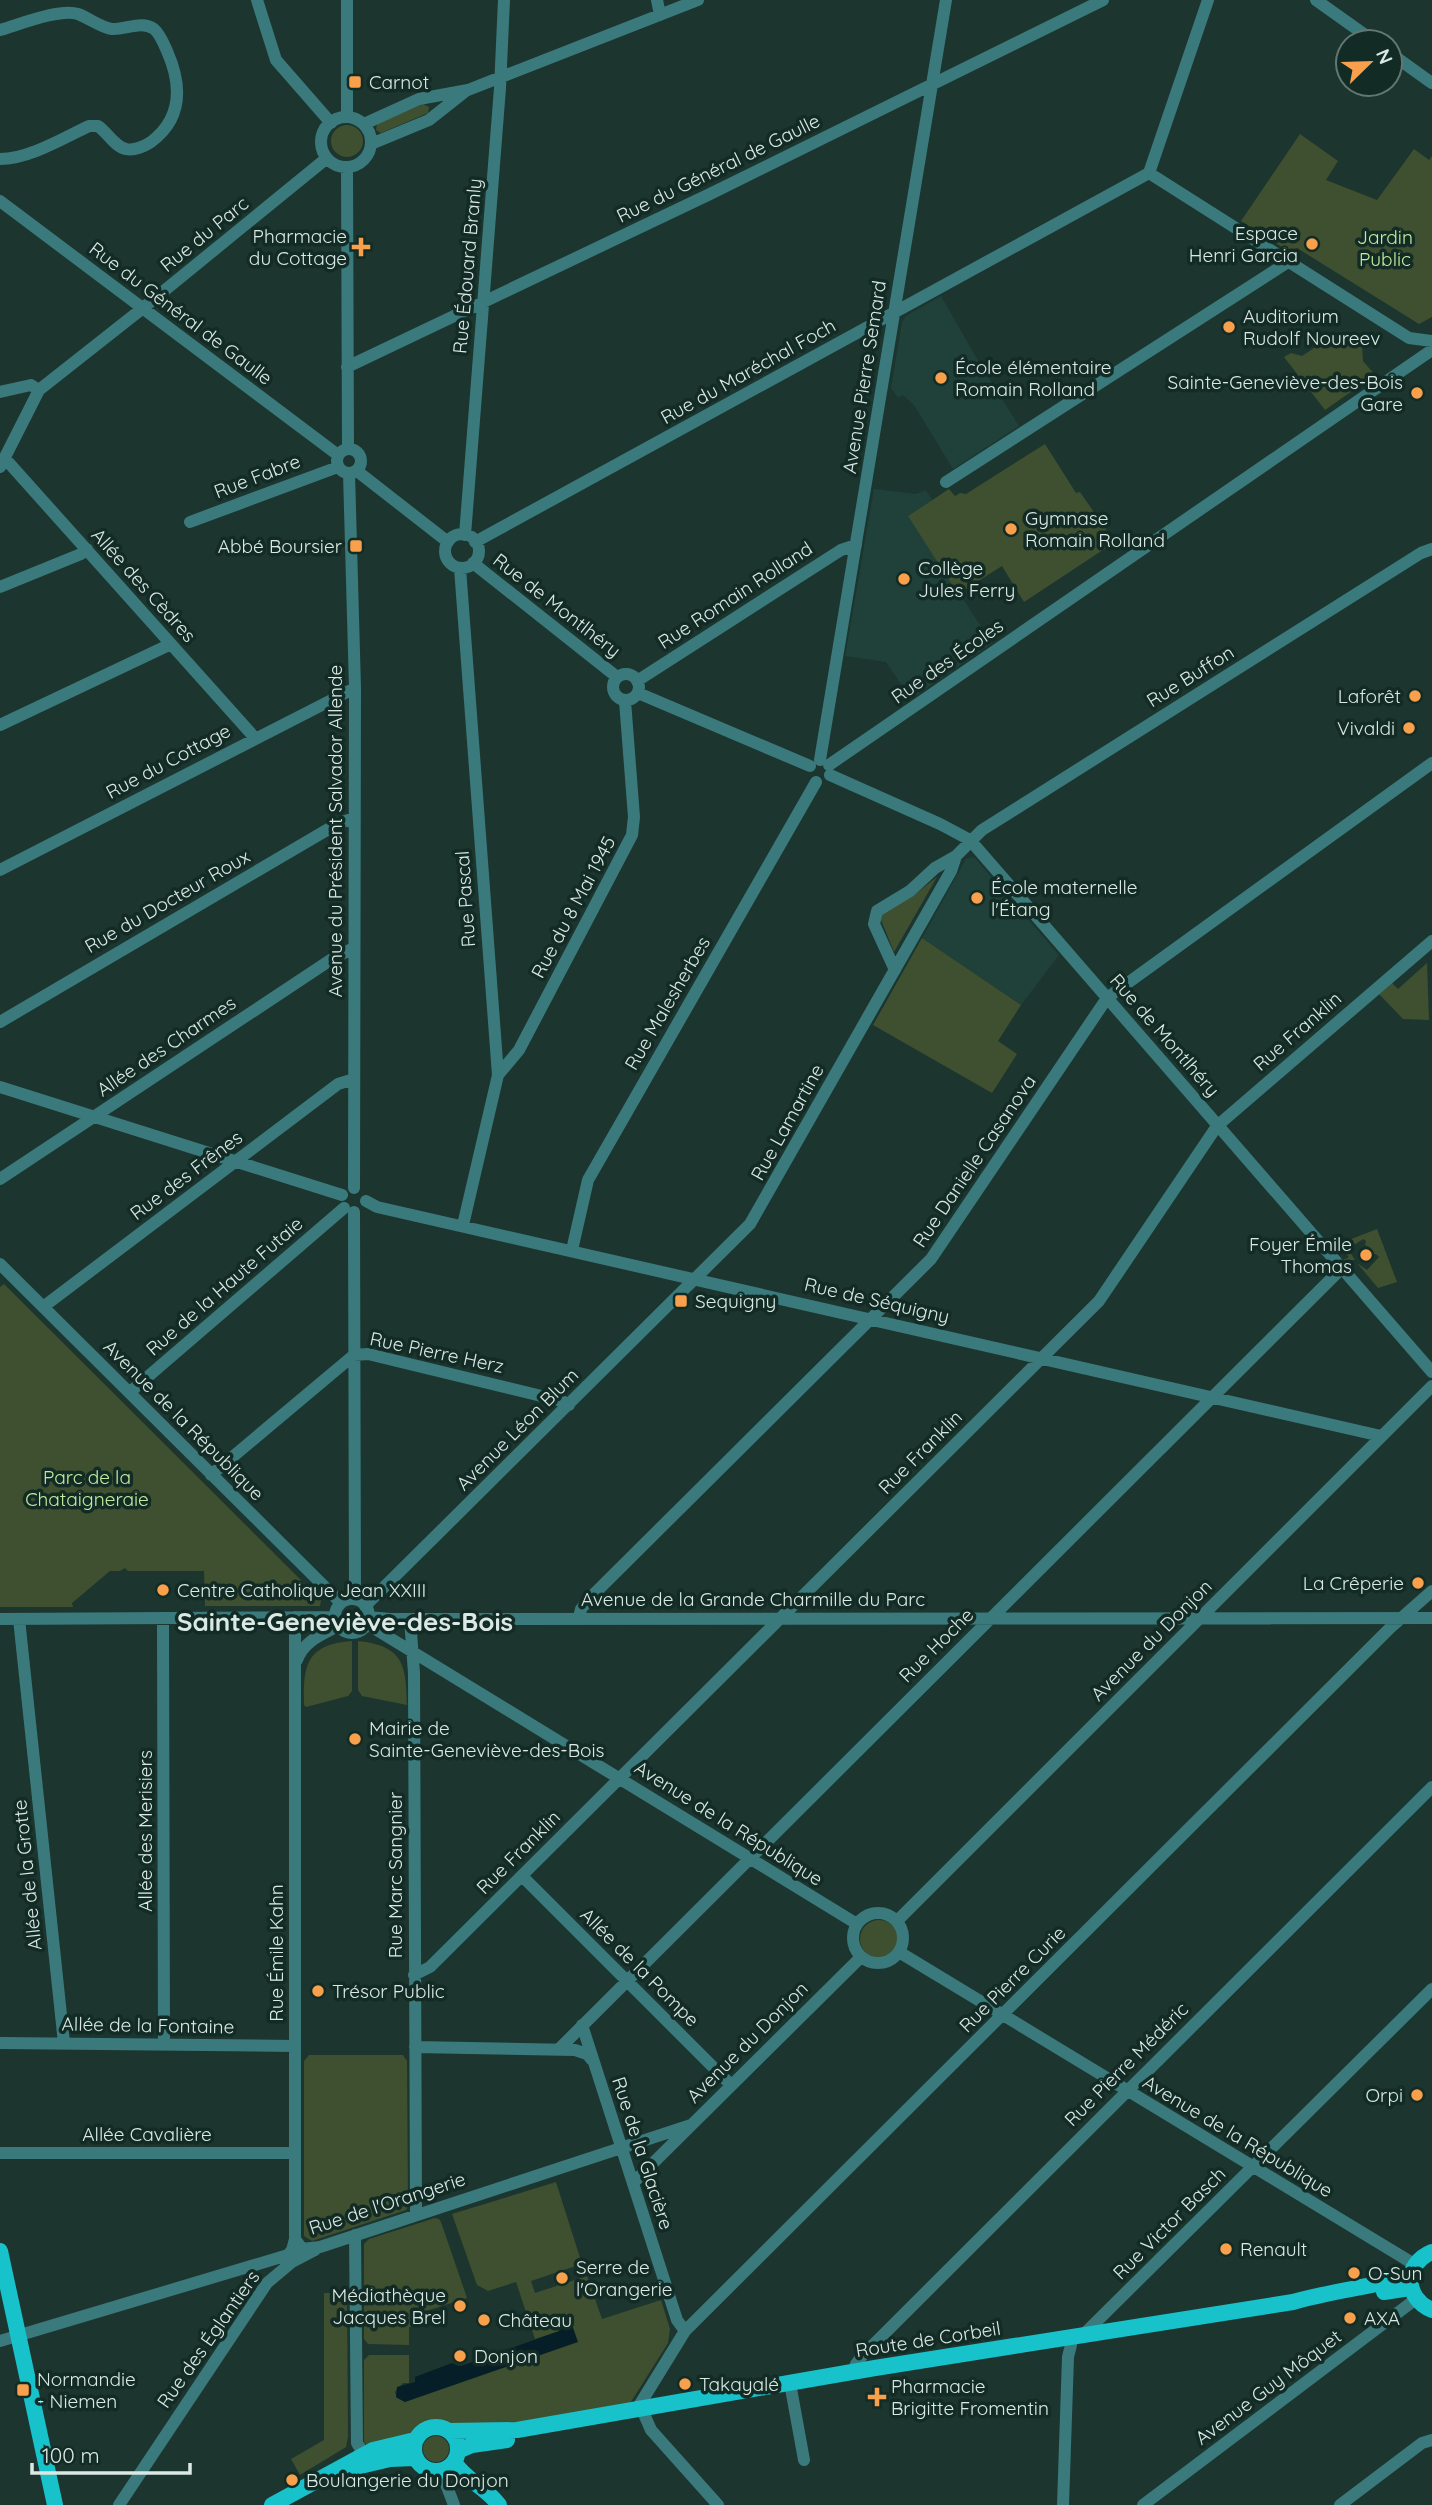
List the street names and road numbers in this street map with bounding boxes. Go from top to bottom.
street label: Rue du Général de Gaulle [612,108,824,228]
street label: Rue Édouard Branly [447,177,487,355]
street label: Rue du Parc [155,191,253,277]
street label: Rue du Général de Gaulle [85,236,277,390]
street label: Avenue Pierre Semard [837,279,891,475]
street label: Rue du Maréchal Foch [656,313,840,429]
street label: Rue Fabre [211,449,303,503]
street label: Allée des Cèdres [87,523,202,647]
street label: Rue Romain Rolland [653,536,817,654]
street label: Rue de Montlhéry [488,548,626,662]
street label: Rue des Écoles [886,613,1008,709]
street label: Rue Buffon [1142,640,1238,712]
street label: Avenue du Président Salvador Allende [323,665,347,997]
street label: Rue du Cottage [102,718,234,804]
street label: Rue du 8 Mai 1945 [526,832,620,982]
street label: Rue du Docteur Roux [80,844,254,958]
street label: Rue Pascal [450,850,480,948]
street label: Rue Malesherbes [619,932,715,1074]
street label: Rue de Montlhéry [1105,969,1225,1101]
street label: Rue Franklin [1248,986,1346,1076]
street label: Allée des Charmes [92,990,240,1101]
street label: Rue Lamartine [745,1060,829,1184]
street label: Rue Danielle Casanova [907,1070,1041,1252]
street label: Rue des Frênes [125,1125,247,1225]
street label: Rue de la Haute Futaie [141,1211,307,1361]
street label: Rue de Séquigny [802,1272,952,1328]
street label: Rue Pierre Herz [368,1326,506,1378]
street label: Avenue de la République [99,1335,269,1505]
street label: Avenue Léon Blum [451,1363,583,1495]
street label: Rue Franklin [873,1405,967,1499]
street label: Avenue du Donjon [1085,1574,1217,1706]
street label: Avenue de la Grande Charmille du Parc [581,1587,925,1611]
street label: Rue Hoche [894,1603,978,1687]
street label: Allée des Merisiers [133,1750,157,1912]
street label: Avenue de la République [630,1755,828,1891]
street label: Rue Marc Sangnier [383,1791,407,1958]
street label: Allée de la Grotte [7,1799,47,1951]
street label: Rue Franklin [471,1805,565,1899]
street label: Rue Émile Kahn [264,1884,288,2022]
street label: Allée de la Pompe [576,1903,704,2031]
street label: Rue Pierre Curie [954,1921,1070,2037]
street label: Avenue du Donjon [681,1976,813,2108]
street label: Rue Pierre Médéric [1059,1997,1193,2131]
street label: Allée de la Fontaine [61,2011,235,2039]
street label: Avenue de la République [1139,2070,1337,2202]
street label: Rue de la Glacière [607,2074,679,2232]
street label: Allée Cavalière [82,2122,212,2146]
street label: Rue Victor Basch [1108,2162,1230,2284]
street label: Rue de l'Orangerie [306,2166,468,2240]
street label: Rue des Églantiers [152,2265,265,2412]
street label: Route de Corbeil [854,2316,1002,2362]
street label: Avenue Guy Môquet [1190,2324,1346,2450]

